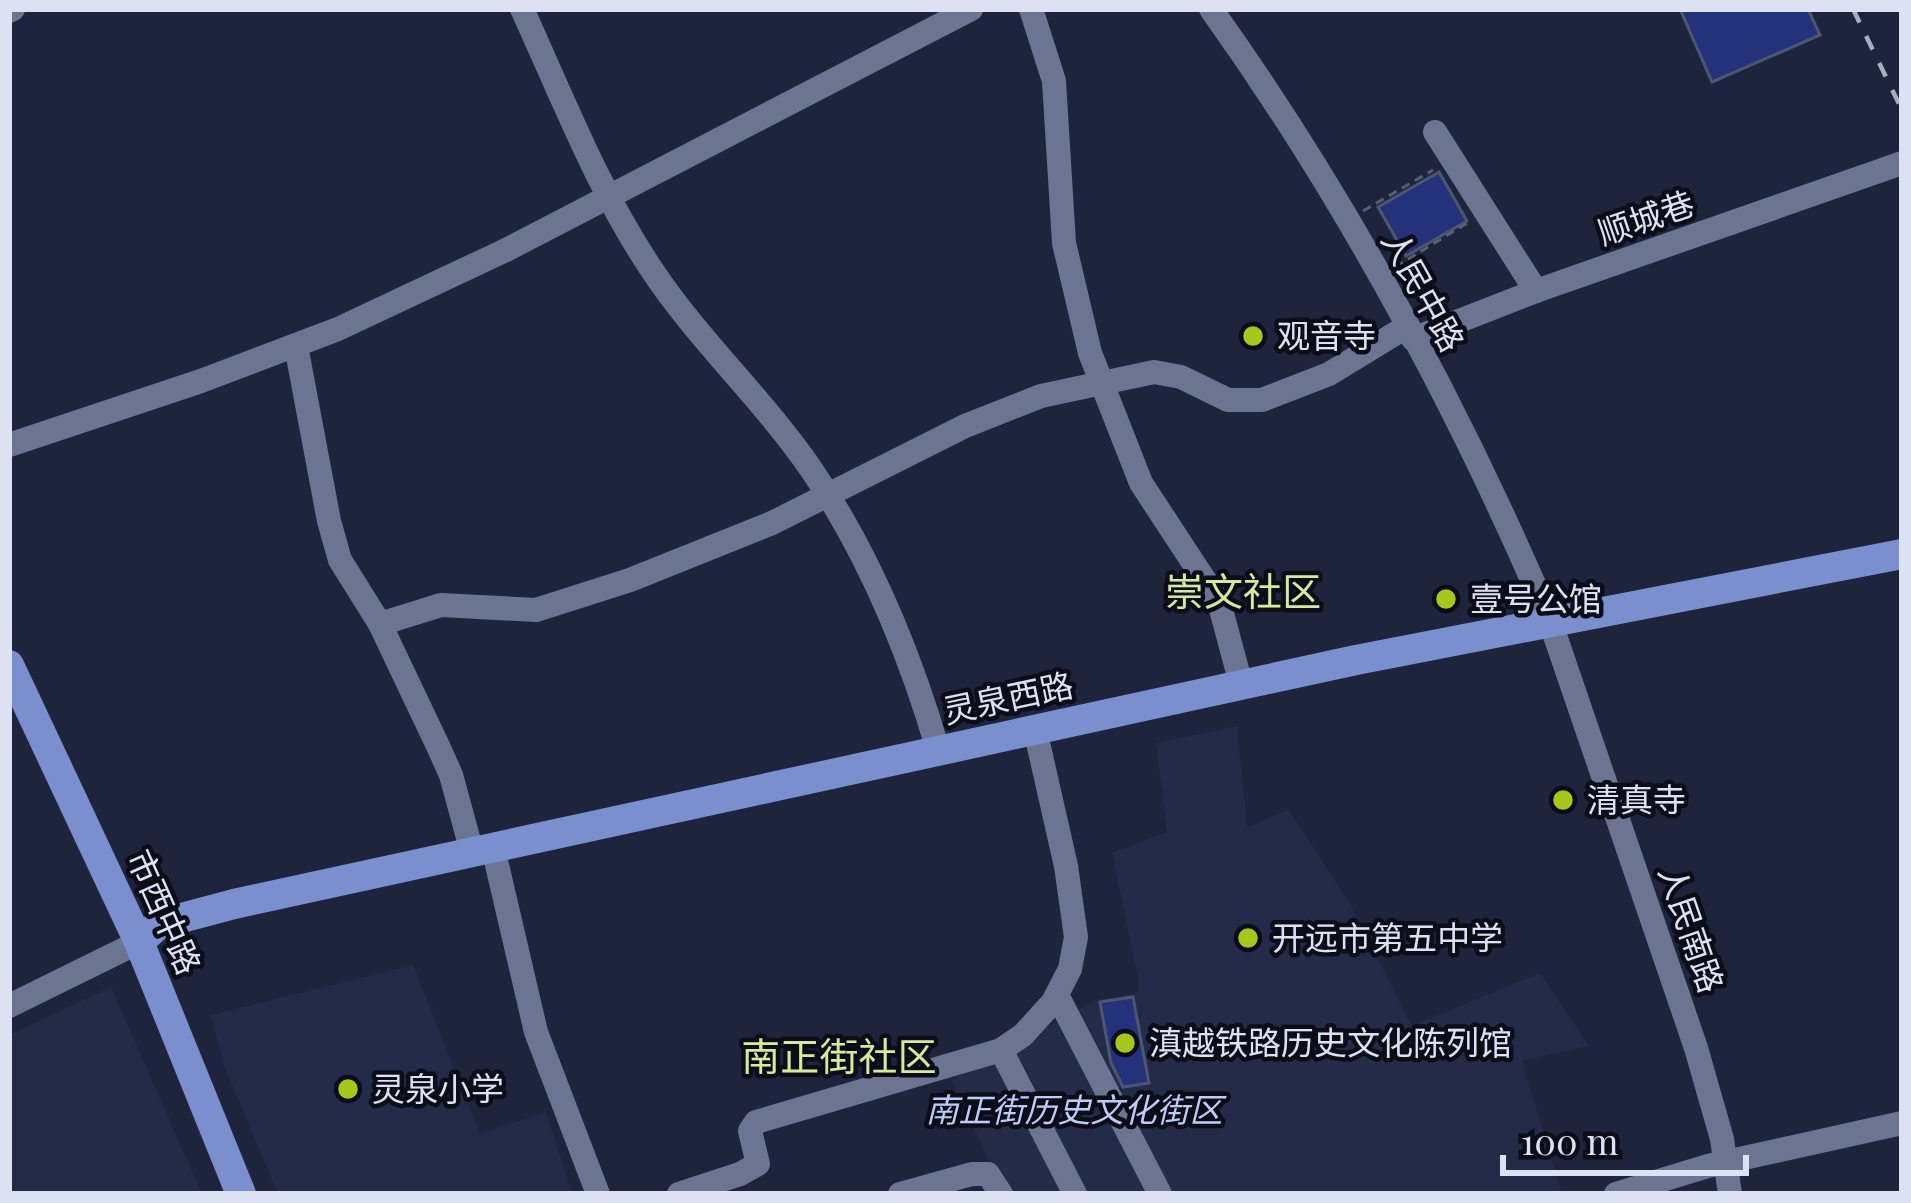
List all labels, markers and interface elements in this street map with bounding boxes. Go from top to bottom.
street label: 顺城巷 [1591,179,1699,253]
street label: 人民中路 [1374,222,1476,358]
place label: 观音寺 [1277,312,1376,356]
marker: 观音寺 [1240,323,1266,349]
district label: 崇文社区 [1165,564,1321,616]
place label: 壹号公馆 [1470,575,1602,619]
marker: 壹号公馆 [1433,586,1459,612]
street label: 灵泉西路 [938,661,1077,731]
place label: 清真寺 [1587,776,1686,820]
marker: 清真寺 [1550,787,1576,813]
street label: 市西中路 [119,842,213,980]
street label: 人民南路 [1651,859,1735,998]
place label: 开远市第五中学 [1272,914,1503,958]
marker: 开远市第五中学 [1235,925,1261,951]
place label: 滇越铁路历史文化陈列馆 [1149,1019,1512,1063]
district label: 南正街社区 [741,1029,937,1081]
marker: 滇越铁路历史文化陈列馆 [1112,1030,1138,1056]
place label: 灵泉小学 [372,1065,504,1109]
marker: 灵泉小学 [335,1076,361,1102]
park label: 南正街历史文化街区 [926,1086,1228,1130]
scale bar [1503,1101,1746,1175]
text: 100 m [1521,1116,1618,1164]

